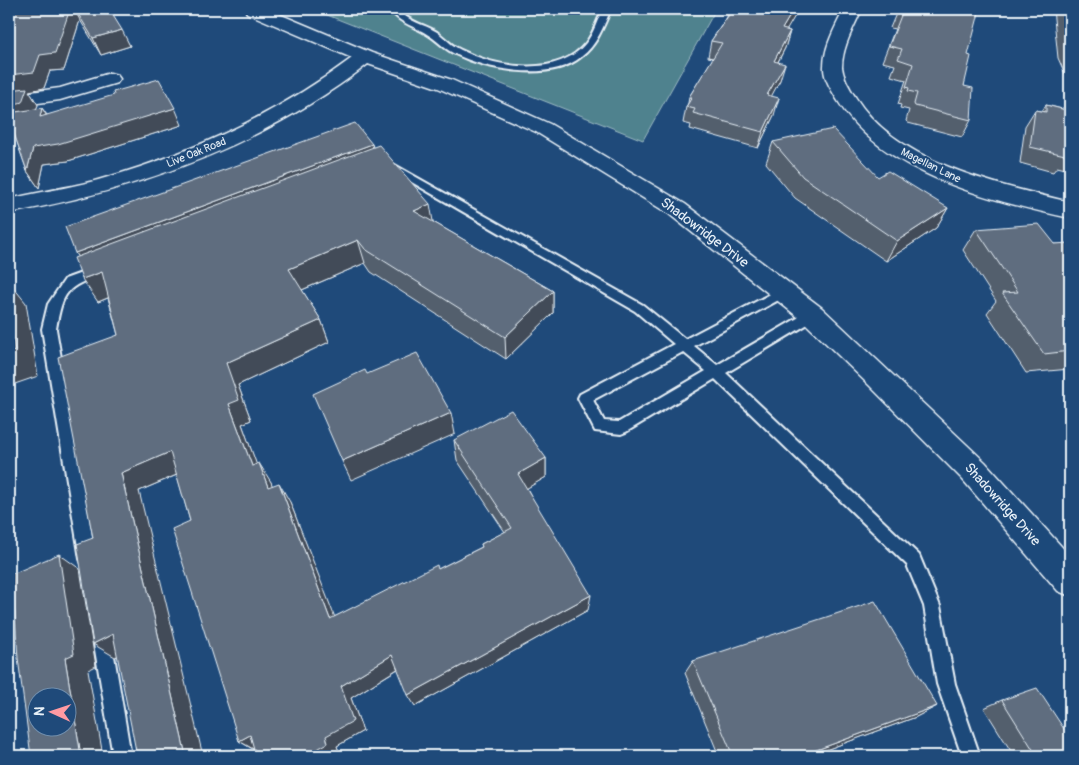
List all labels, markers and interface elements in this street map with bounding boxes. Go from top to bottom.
street label: Live Oak Road [164,135,228,170]
street label: Magellan Lane [899,145,963,186]
street label: Shadowridge Drive [657,194,752,271]
street label: Shadowridge Drive [961,459,1044,549]
north arrow [28,688,78,738]
text: N [31,706,48,717]

